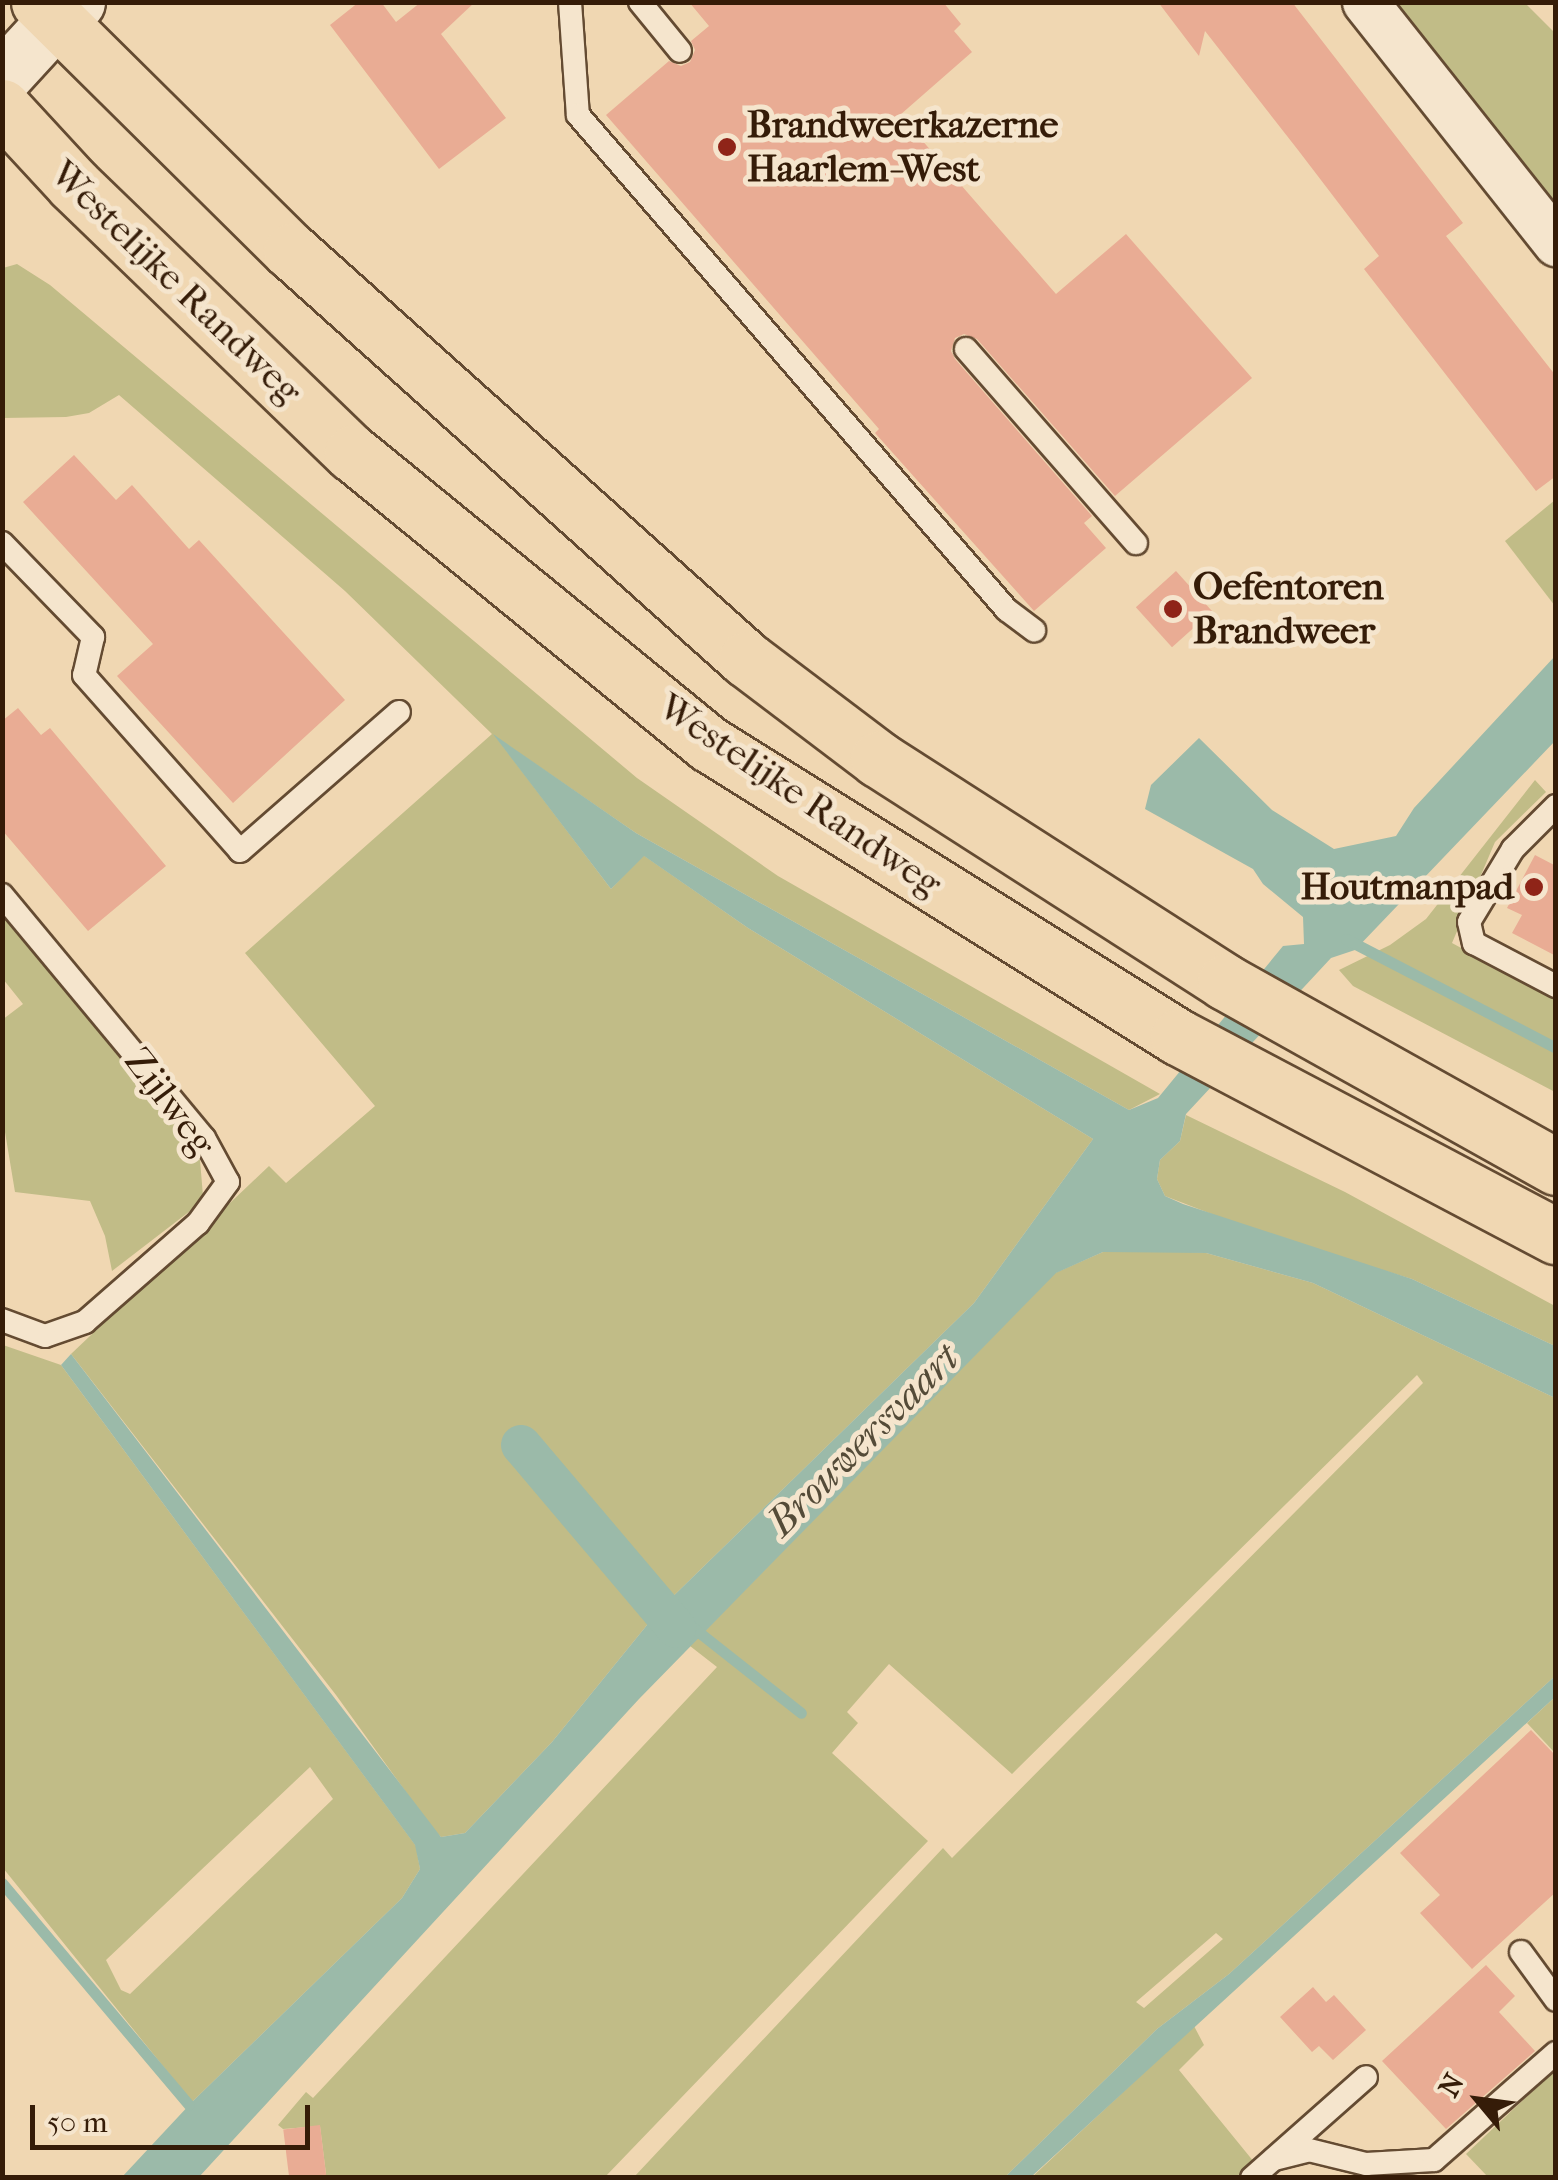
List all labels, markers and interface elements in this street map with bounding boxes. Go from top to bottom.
place label: Brandweerkazerne Haarlem-West [747,102,1058,192]
marker: Brandweerkazerne Haarlem-West [716,136,738,158]
street label: Westelijke Randweg [41,150,311,414]
place label: Oefentoren Brandweer [1193,564,1384,654]
marker: Oefentoren Brandweer [1162,598,1184,620]
street label: Westelijke Randweg [650,683,950,907]
place label: Houtmanpad [1300,864,1514,910]
marker: Houtmanpad [1523,876,1545,898]
street label: Zijlweg [115,1039,225,1165]
water label: Brouwersvaart [757,1334,969,1546]
north arrow [1428,2050,1528,2150]
text: N [1432,2068,1471,2103]
scale bar [35,2085,315,2147]
text: 50 m [47,2105,108,2140]

